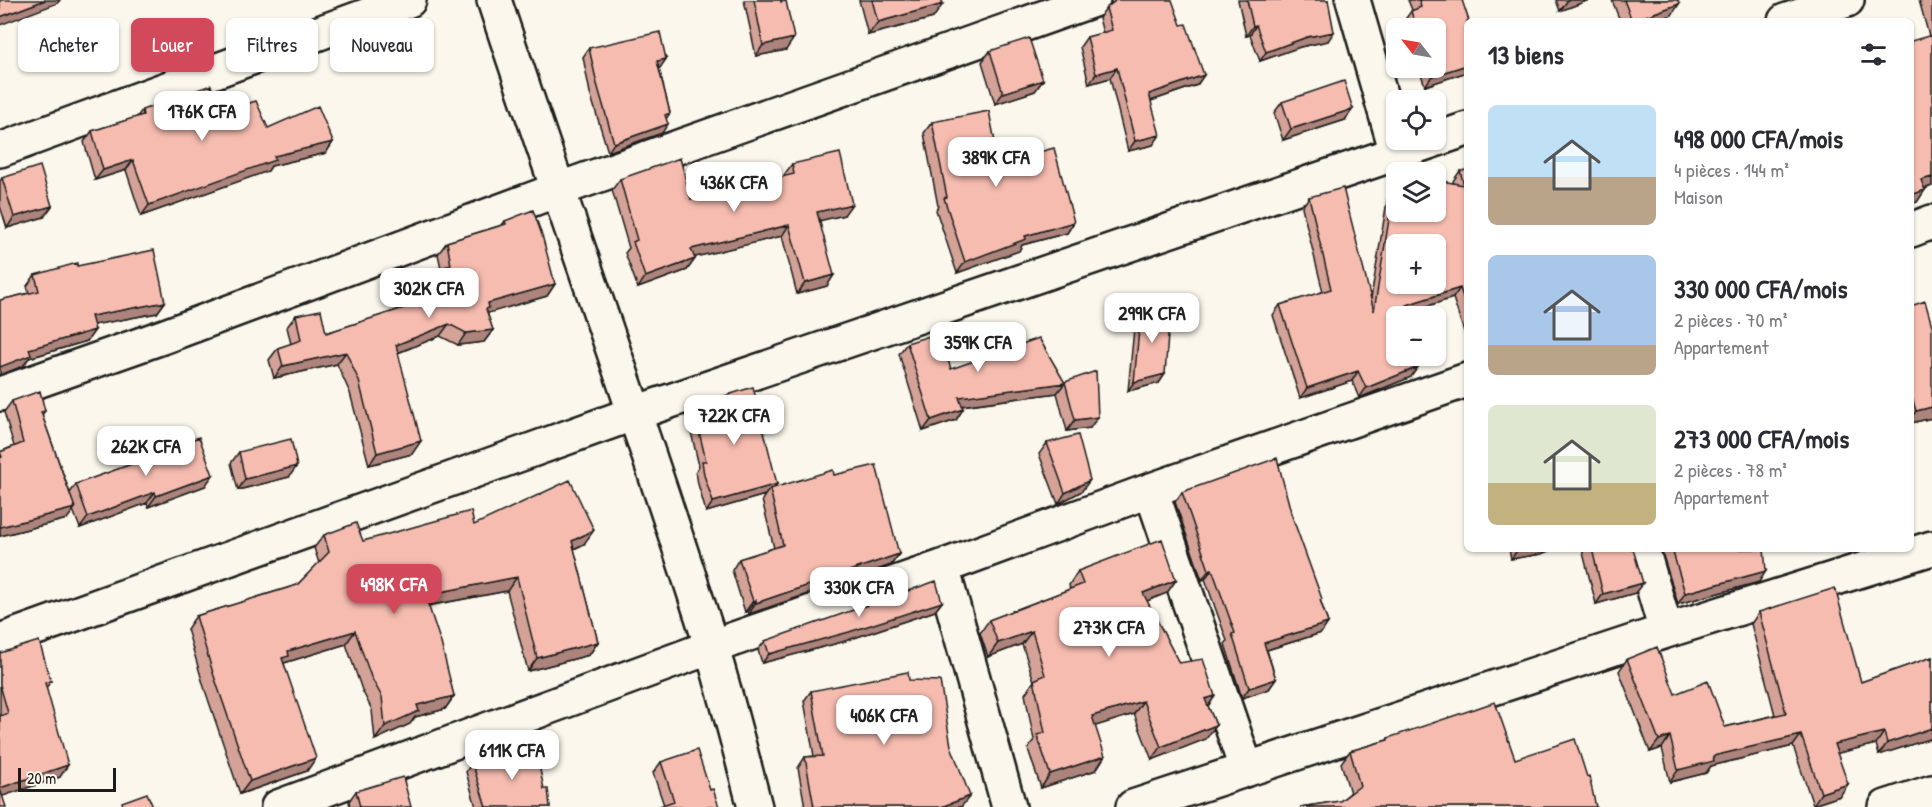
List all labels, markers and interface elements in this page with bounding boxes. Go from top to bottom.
chip: Acheter [18,18,119,72]
chip: Louer [131,18,214,72]
chip: Filtres [226,18,318,72]
chip: Nouveau [330,18,434,72]
north arrow [1386,18,1446,78]
map controls [1386,18,1446,366]
text: 13 biens [1488,37,1564,72]
icon: filters [1857,38,1890,71]
button: locate [1386,90,1446,150]
pin: 176K CFA [140,91,264,142]
text: 176K CFA [168,97,236,124]
text: 498 000 CFA/mois [1674,121,1843,156]
icon: home [1536,129,1608,201]
pin: 389K CFA [934,137,1058,188]
text: 389K CFA [962,143,1030,170]
text: 4 pièces · 144 m² [1674,156,1789,183]
pin: 436K CFA [672,162,796,213]
button: layers [1386,162,1446,222]
text: 436K CFA [700,168,768,195]
text: Maison [1674,183,1723,210]
button: + [1386,234,1446,294]
pin: 302K CFA [367,268,491,319]
text: 330 000 CFA/mois [1674,271,1848,306]
text: 302K CFA [394,274,464,301]
icon: home [1536,279,1608,351]
pin: 299K CFA [1090,293,1214,344]
text: 299K CFA [1118,299,1186,326]
button: − [1386,306,1446,366]
text: 2 pièces · 70 m² [1674,306,1787,333]
pin: 359K CFA [916,322,1040,373]
text: 359K CFA [944,328,1012,355]
text: Appartement [1674,333,1769,360]
pin: 722K CFA [672,395,796,446]
text: 722K CFA [698,401,770,428]
text: 273 000 CFA/mois [1674,421,1849,456]
pin: 262K CFA [84,426,208,477]
icon: home [1536,429,1608,501]
text: 262K CFA [111,432,181,459]
text: 2 pièces · 78 m² [1674,456,1787,483]
text: Appartement [1674,483,1769,510]
pin: 498K CFA [332,564,456,615]
pin: 330K CFA [797,567,921,618]
text: 498K CFA [361,570,427,597]
text: 330K CFA [824,573,894,600]
pin: 273K CFA [1047,607,1171,658]
text: 273K CFA [1073,613,1145,640]
pin: 406K CFA [822,695,946,746]
text: 406K CFA [850,701,918,728]
pin: 611K CFA [450,730,574,781]
text: 611K CFA [479,736,545,763]
scale bar [18,765,116,792]
text: 20 m [27,767,56,789]

